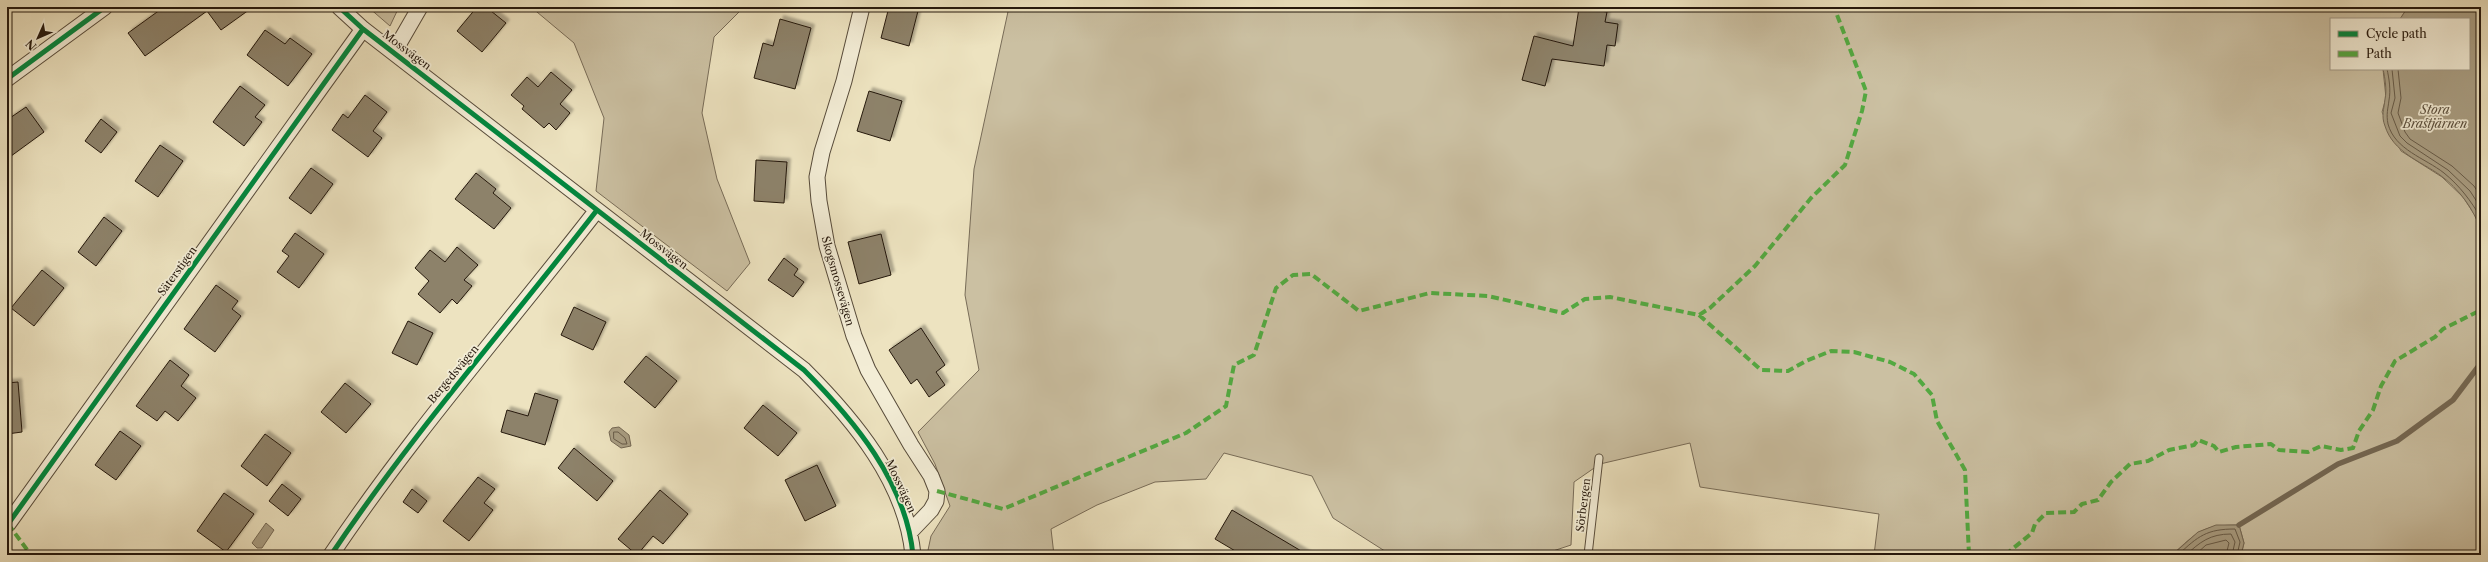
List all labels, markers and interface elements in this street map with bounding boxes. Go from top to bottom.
north arrow [18,18,58,58]
legend [2330,18,2470,70]
text: Cycle path [2366,26,2427,41]
street label: Mossvägen [380,27,434,73]
text: N [22,36,39,53]
text: Path [2366,46,2392,61]
water label: Stora Brastjärnen [2402,102,2467,131]
street label: Mossvägen [637,226,691,272]
street label: Skogsmossevägen [819,235,858,328]
street label: Säterstigen [154,243,200,298]
street label: Bergedsvägen [424,342,482,406]
street label: Mossvägen [883,457,920,515]
street label: Sörbergen [1573,477,1593,533]

